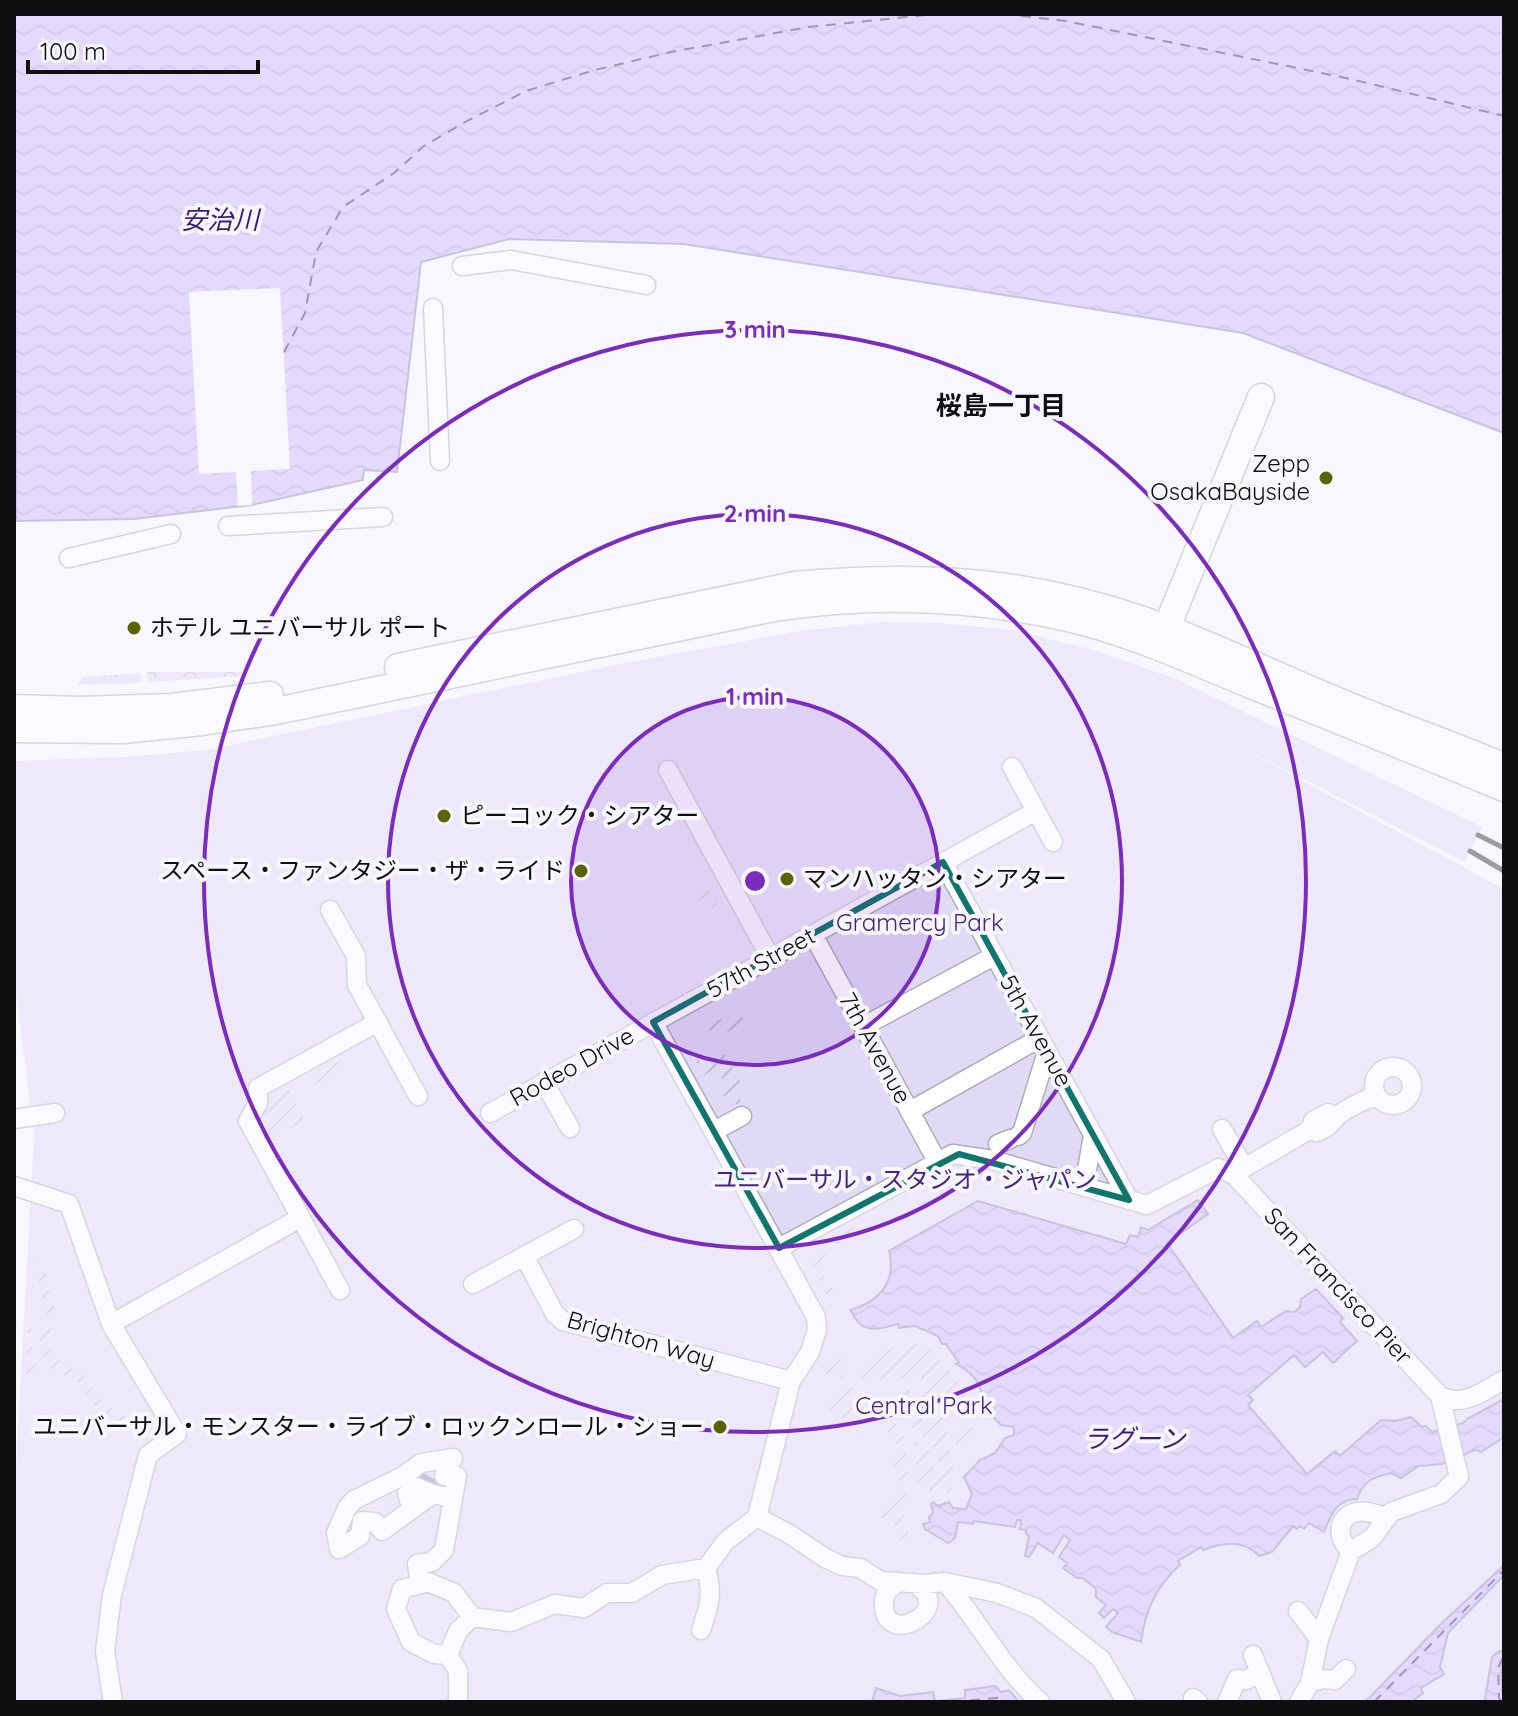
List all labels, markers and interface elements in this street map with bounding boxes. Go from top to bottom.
scale bar [28,24,258,74]
text: 100 m [40,36,106,66]
water label: 安治川 [181,203,262,236]
text: 3 min [724,314,786,344]
district label: 桜島一丁目 [936,389,1066,422]
place label: Zepp OsakaBayside [1150,448,1310,506]
marker: Zepp OsakaBayside [1317,469,1335,487]
text: 2 min [724,498,786,528]
place label: ホテル ユニバーサル ポート [150,612,451,642]
marker: ホテル ユニバーサル ポート [125,619,143,637]
text: 1 min [726,681,784,711]
place label: ピーコック・シアター [460,800,700,830]
marker: ピーコック・シアター [435,807,453,825]
place label: スペース・ファンタジー・ザ・ライド [160,855,565,885]
marker: スペース・ファンタジー・ザ・ライド [572,862,590,880]
place label: マンハッタン・シアター [803,863,1067,893]
centre of rings [741,867,769,895]
marker: マンハッタン・シアター [778,870,796,888]
park label: Gramercy Park [836,907,1004,937]
street label: 57th Street [701,920,820,1004]
street label: 5th Avenue [994,969,1080,1092]
street label: 7th Avenue [833,987,919,1108]
street label: Rodeo Drive [504,1020,639,1113]
park label: ユニバーサル・スタジオ・ジャパン [713,1164,1097,1194]
street label: San Francisco Pier [1258,1201,1419,1370]
street label: Brighton Way [564,1304,719,1375]
park label: Central Park [855,1390,993,1420]
place label: ユニバーサル・モンスター・ライブ・ロックンロール・ショー [33,1411,704,1441]
marker: ユニバーサル・モンスター・ライブ・ロックンロール・ショー [711,1418,729,1436]
water label: ラグーン [1083,1422,1187,1455]

